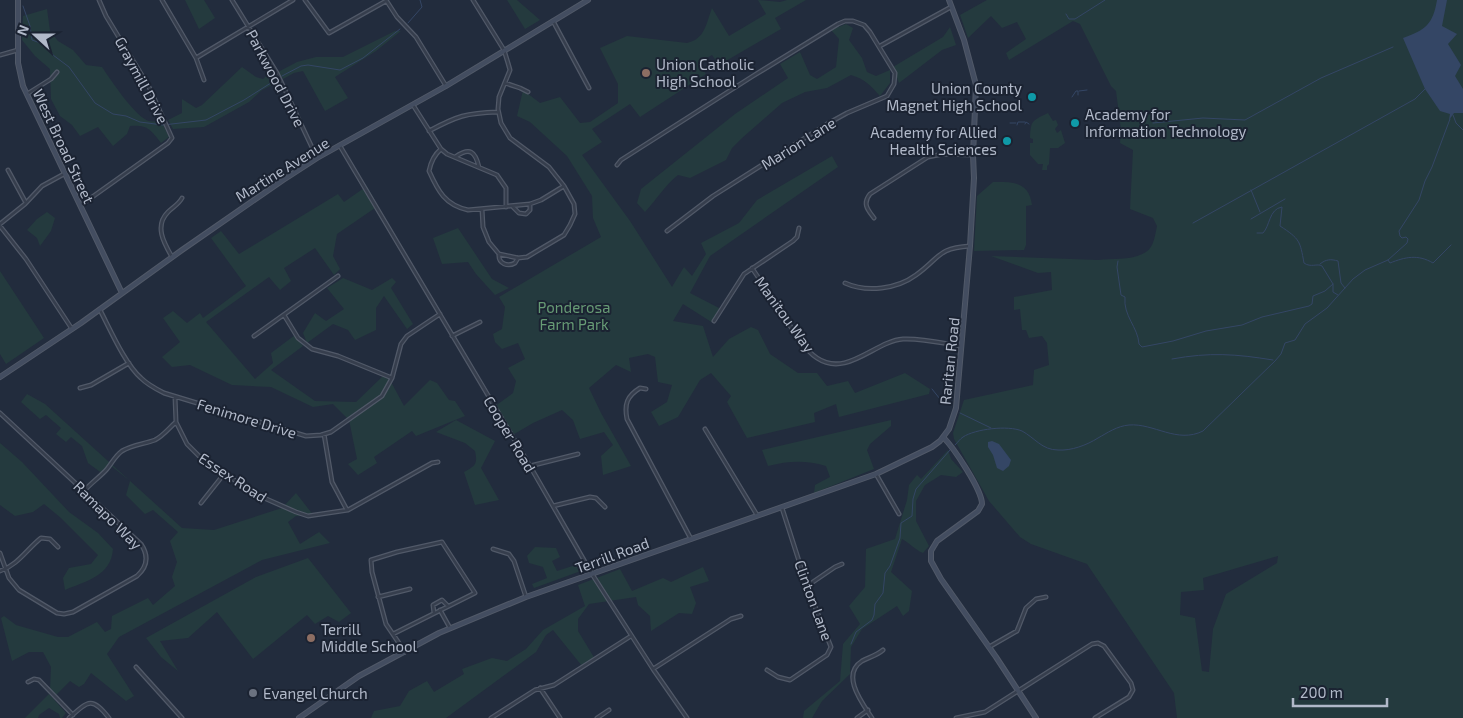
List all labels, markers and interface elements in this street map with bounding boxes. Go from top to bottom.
north arrow [10,10,60,60]
text: N [13,22,32,38]
street label: Parkwood Drive [243,26,309,130]
street label: Graymill Drive [112,33,172,127]
place label: Union Catholic High School [656,55,754,90]
marker: Union Catholic High School [640,67,652,79]
place label: Union County Magnet High School [886,79,1023,114]
street label: West Broad Street [30,86,99,206]
marker: Union County Magnet High School [1026,91,1038,103]
place label: Academy for Information Technology [1085,105,1247,140]
street label: Marion Lane [757,113,839,173]
marker: Academy for Information Technology [1069,117,1081,129]
place label: Academy for Allied Health Sciences [870,123,997,158]
street label: Martine Avenue [232,133,332,205]
marker: Academy for Allied Health Sciences [1001,135,1013,147]
street label: Manitou Way [751,272,819,356]
park label: Ponderosa Farm Park [538,298,610,333]
street label: Raritan Road [935,316,963,406]
street label: Cooper Road [480,393,540,475]
street label: Fenimore Drive [195,394,299,442]
street label: Essex Road [196,448,270,506]
street label: Ramapo Way [70,477,146,553]
street label: Terrill Road [573,533,651,577]
street label: Clinton Lane [791,557,837,643]
place label: Terrill Middle School [321,620,417,655]
marker: Terrill Middle School [305,632,317,644]
scale bar [1293,676,1387,708]
text: 200 m [1300,683,1343,701]
place label: Evangel Church [263,684,368,702]
marker: Evangel Church [247,687,259,699]

